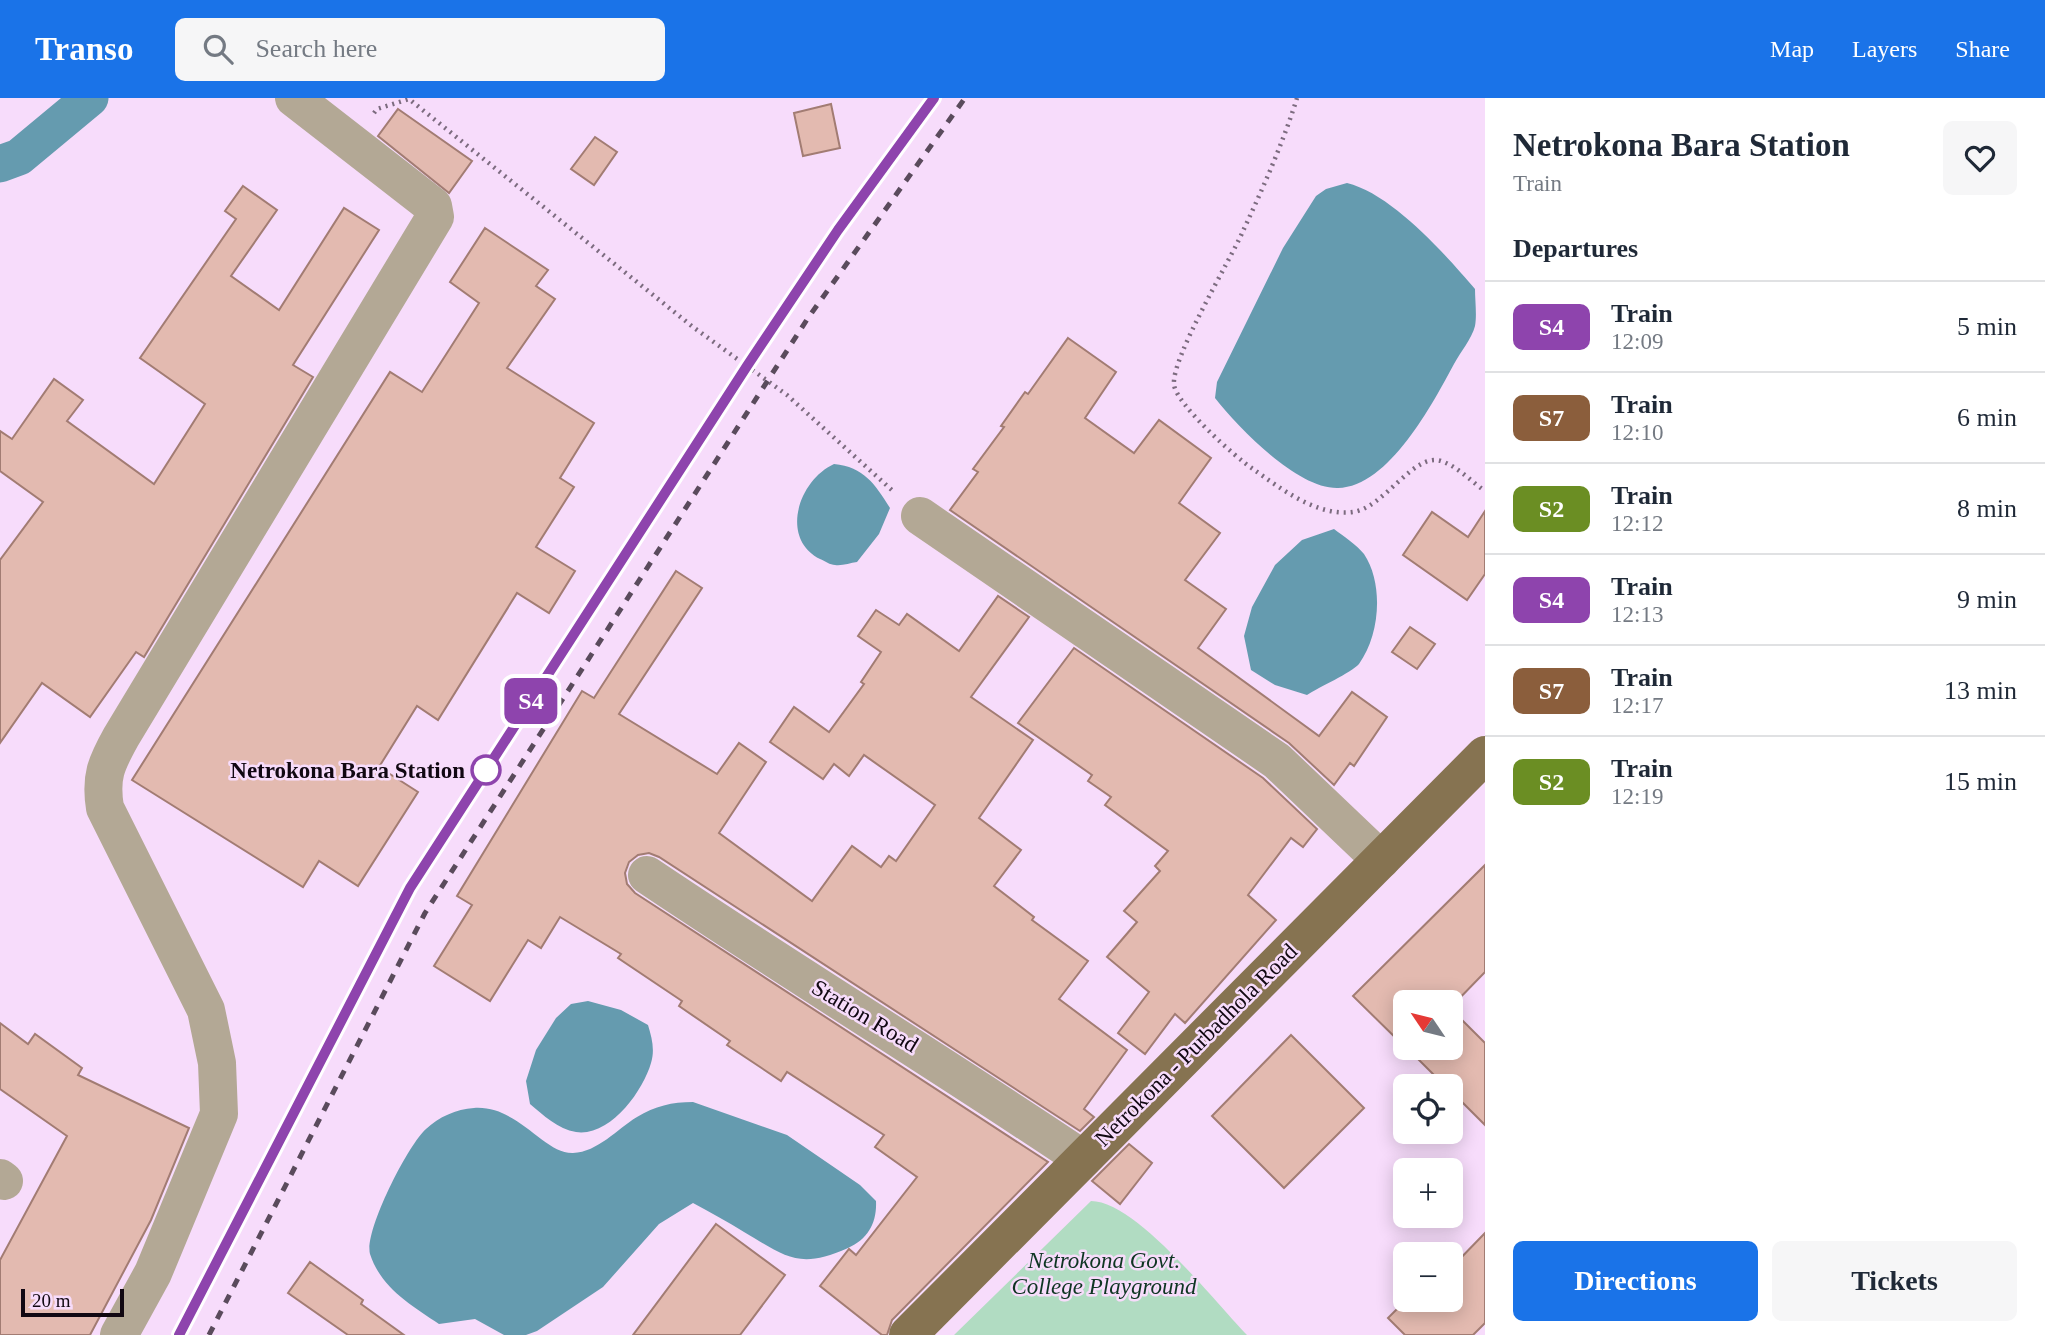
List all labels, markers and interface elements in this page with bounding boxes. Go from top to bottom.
search box [175,18,665,81]
icon: search [199,30,237,68]
text: Transo [35,31,133,67]
text: Search here [255,34,377,63]
text: Map [1770,36,1814,62]
text: Layers [1852,36,1917,62]
text: Share [1955,36,2010,62]
button: heart [1943,121,2017,195]
text: Netrokona Bara Station [1513,127,1850,163]
text: Train [1513,171,1562,196]
text: Departures [1513,234,1638,263]
text: Train [1611,299,1673,328]
text: 5 min [1957,312,2017,341]
text: S4 [1539,314,1564,340]
text: 12:09 [1611,329,1663,354]
text: Train [1611,390,1673,419]
text: 6 min [1957,403,2017,432]
text: S7 [1539,405,1564,431]
text: 12:10 [1611,420,1663,445]
text: Train [1611,481,1673,510]
text: 8 min [1957,494,2017,523]
text: S2 [1539,496,1564,522]
text: 12:12 [1611,511,1663,536]
text: Train [1611,572,1673,601]
text: 9 min [1957,585,2017,614]
text: S4 [1539,587,1564,613]
text: 12:13 [1611,602,1663,627]
text: Train [1611,663,1673,692]
text: 13 min [1944,676,2017,705]
line badge: S4 [500,678,562,724]
text: S7 [1539,678,1564,704]
text: S4 [518,688,544,714]
text: 12:17 [1611,693,1663,718]
text: Train [1611,754,1673,783]
marker: Netrokona Bara Station [471,755,501,785]
place label: Netrokona Bara Station [230,758,465,783]
text: 15 min [1944,767,2017,796]
text: S2 [1539,769,1564,795]
text: 12:19 [1611,784,1663,809]
street label: Netrokona - Purbadhola Road [1090,938,1303,1151]
street label: Station Road [807,975,923,1058]
north arrow [1393,990,1463,1060]
map controls [1393,990,1463,1312]
button: locate [1393,1074,1463,1144]
button: + [1393,1158,1463,1228]
button: Directions [1513,1241,1758,1321]
button: Tickets [1772,1241,2017,1321]
button: − [1393,1242,1463,1312]
park label: Netrokona Govt. College Playground [1011,1248,1197,1299]
scale bar [21,1286,124,1318]
text: 20 m [32,1290,71,1311]

